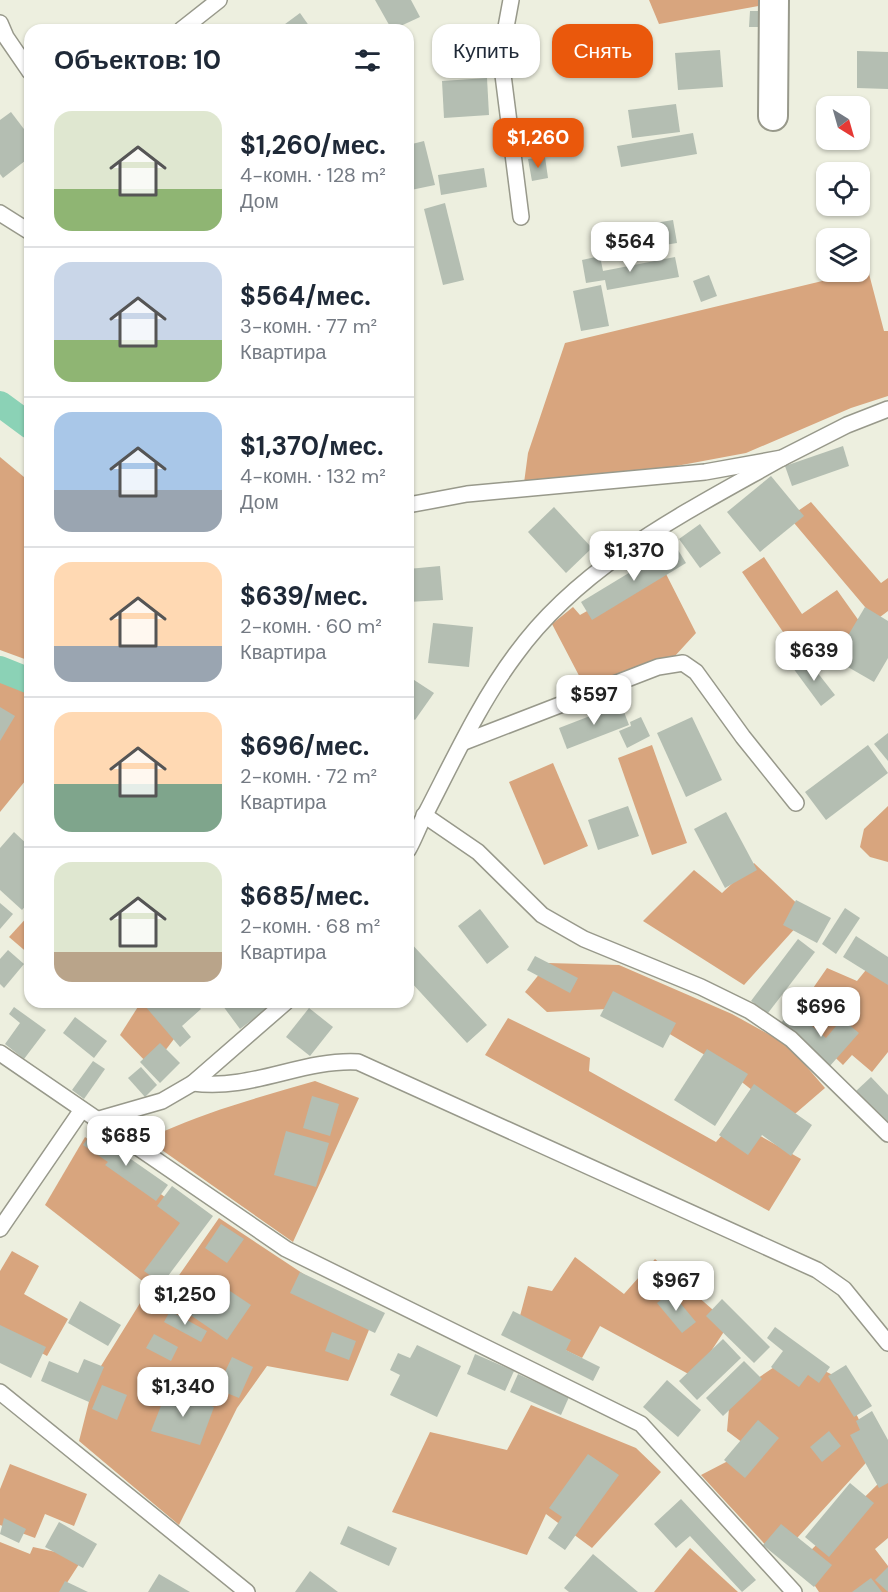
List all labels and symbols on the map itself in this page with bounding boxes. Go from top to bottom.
north arrow [816,96,870,150]
pin: $1,260 [489,118,587,169]
pin: $564 [594,222,666,273]
pin: $1,370 [585,531,683,582]
pin: $639 [778,631,850,682]
pin: $597 [558,675,630,726]
pin: $696 [785,987,857,1038]
pin: $685 [90,1116,162,1167]
pin: $967 [640,1261,712,1312]
pin: $1,250 [136,1275,234,1326]
pin: $1,340 [134,1367,232,1418]

